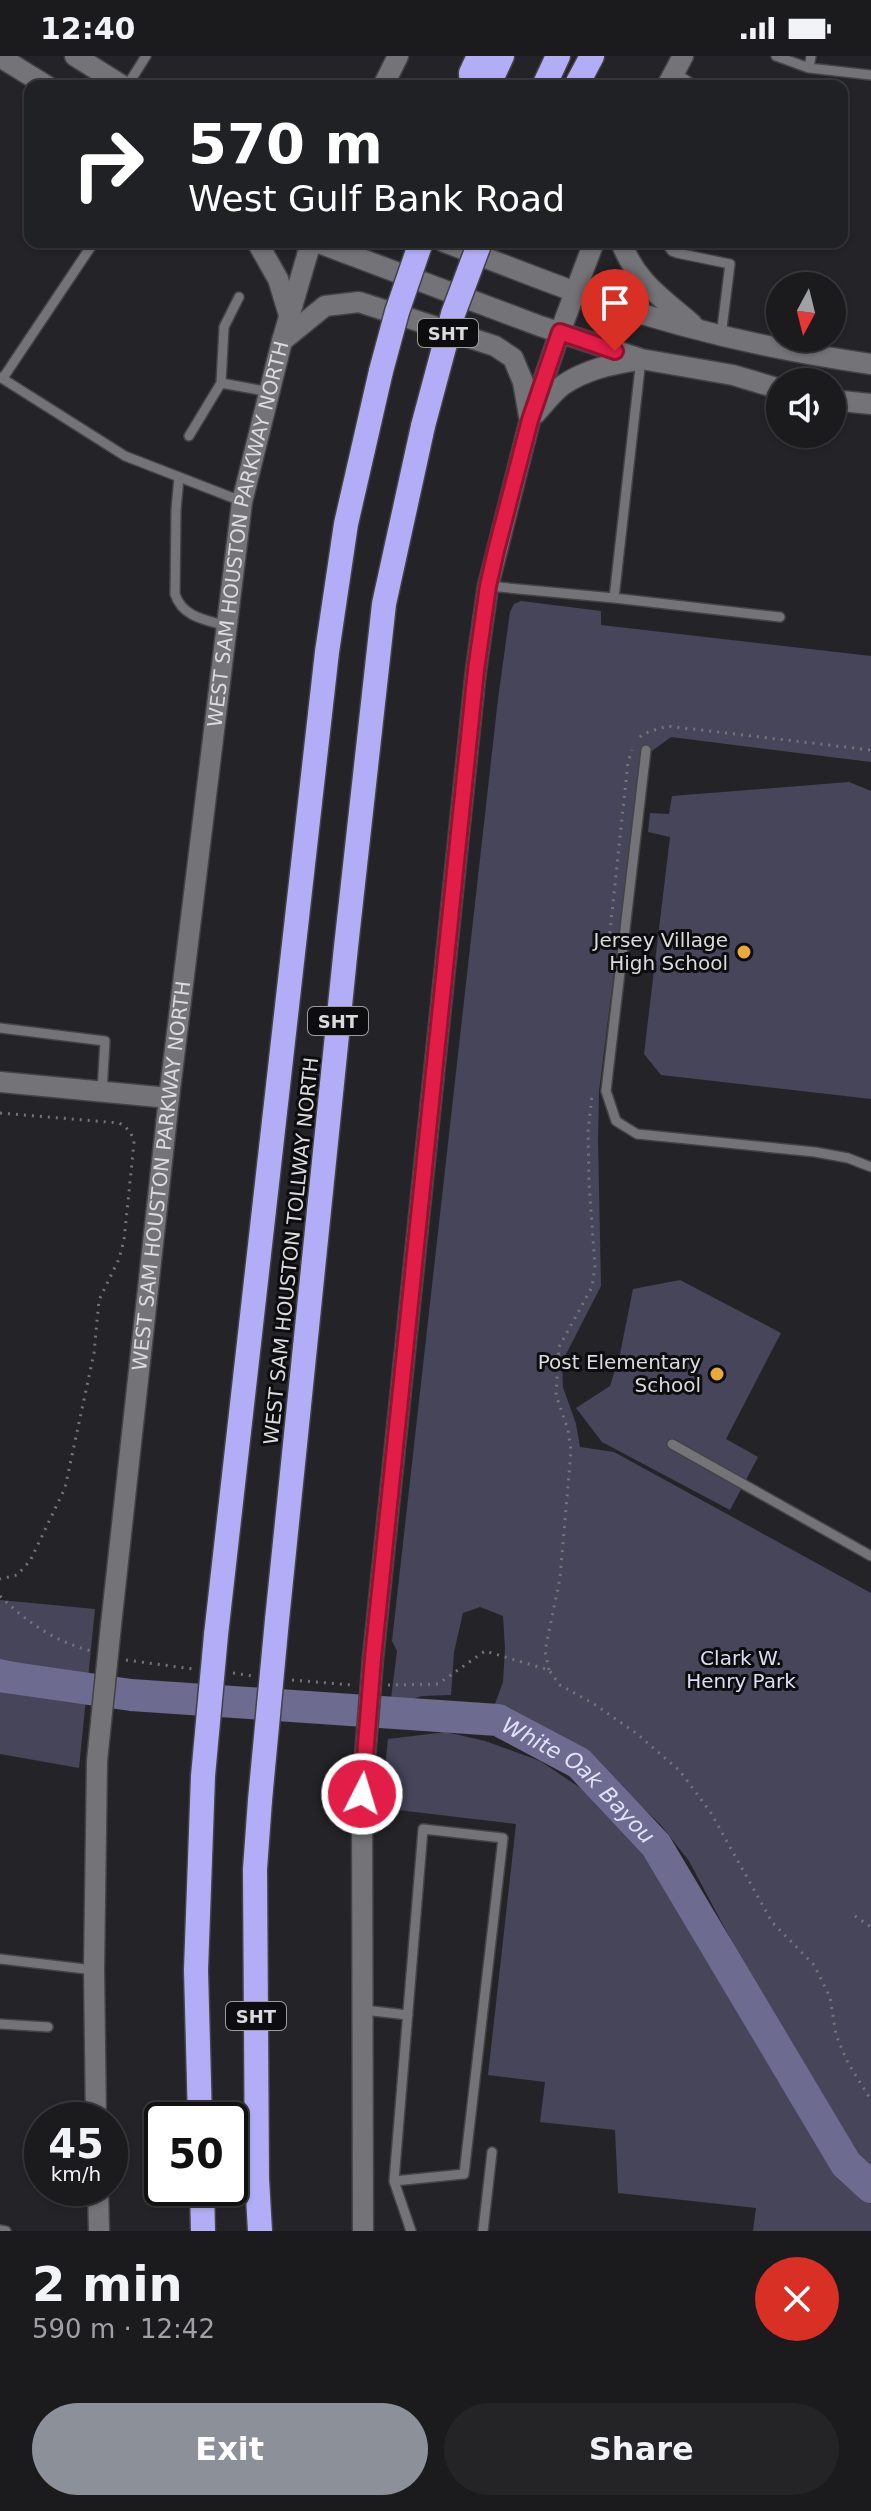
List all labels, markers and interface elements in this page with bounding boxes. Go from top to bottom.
text: 12:40 [40,11,136,46]
text: 570 m [188,111,383,176]
icon: right [56,112,160,216]
text: West Gulf Bank Road [188,178,565,219]
pin [581,269,649,351]
north arrow [766,272,846,352]
map controls [766,272,846,448]
icon: arrive [593,281,637,325]
road number: SHT [418,319,478,347]
street label: WEST SAM HOUSTON PARKWAY NORTH [203,339,294,728]
button: sound [766,368,846,448]
place label: Jersey Village High School [591,928,728,975]
marker: Jersey Village High School [735,943,753,961]
street label: WEST SAM HOUSTON PARKWAY NORTH [127,980,195,1372]
road number: SHT [308,1007,368,1035]
street label: WEST SAM HOUSTON TOLLWAY NORTH [259,1056,323,1446]
place label: Post Elementary School [538,1350,701,1397]
marker: Post Elementary School [708,1365,726,1383]
park label: Clark W. Henry Park [686,1646,796,1693]
water label: White Oak Bayou [498,1712,660,1848]
position arrow [320,1752,404,1836]
road number: SHT [226,2002,286,2030]
speed limit sign: 50 [144,2102,248,2206]
text: 45 [48,2121,104,2167]
text: km/h [51,2162,101,2186]
text: 2 min [32,2256,183,2312]
button: close [755,2257,839,2341]
text: 590 m · 12:42 [32,2314,215,2344]
button: Exit [32,2403,428,2495]
button: Share [444,2403,839,2495]

